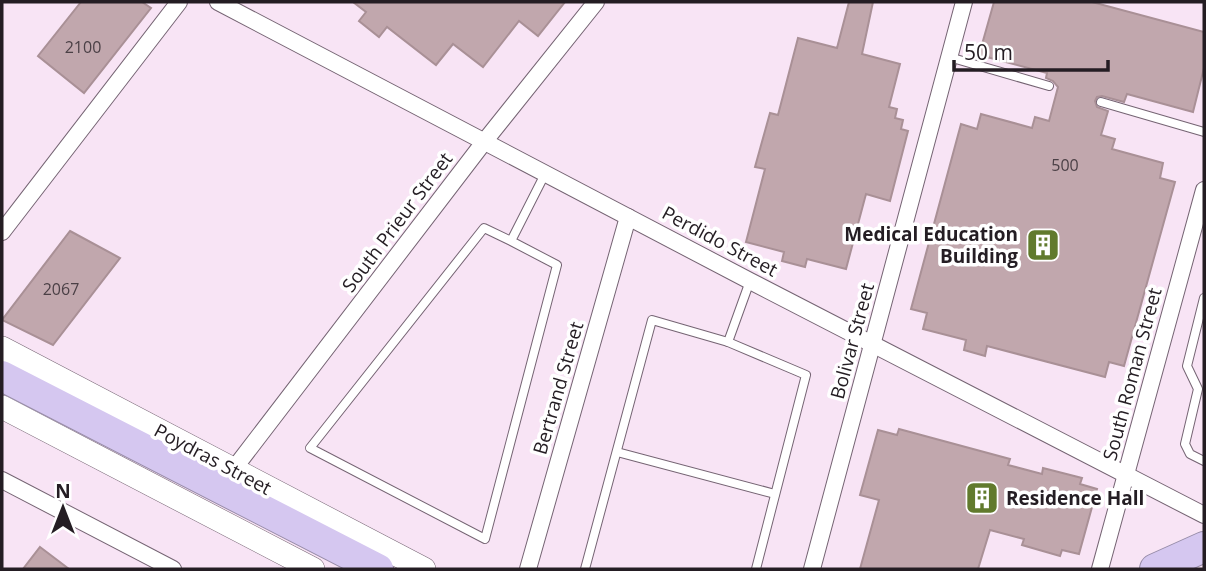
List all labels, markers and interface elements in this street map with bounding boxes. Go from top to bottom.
scale bar [954,28,1108,72]
house number: 2100 [65,36,101,58]
text: 50 m [964,38,1013,66]
street label: South Prieur Street [336,147,458,297]
house number: 500 [1051,154,1079,176]
street label: Perdido Street [658,200,783,282]
place label: Medical Education Building [844,221,1018,269]
building icon: Medical Education Building [1024,226,1062,264]
house number: 2067 [43,278,79,300]
street label: Bolivar Street [824,280,880,402]
street label: South Roman Street [1096,285,1168,463]
street label: Bertrand Street [527,318,589,457]
street label: Poydras Street [150,417,276,501]
north arrow [28,473,98,543]
text: N [55,478,71,504]
building icon: Residence Hall [963,479,1001,517]
place label: Residence Hall [1006,485,1144,511]

